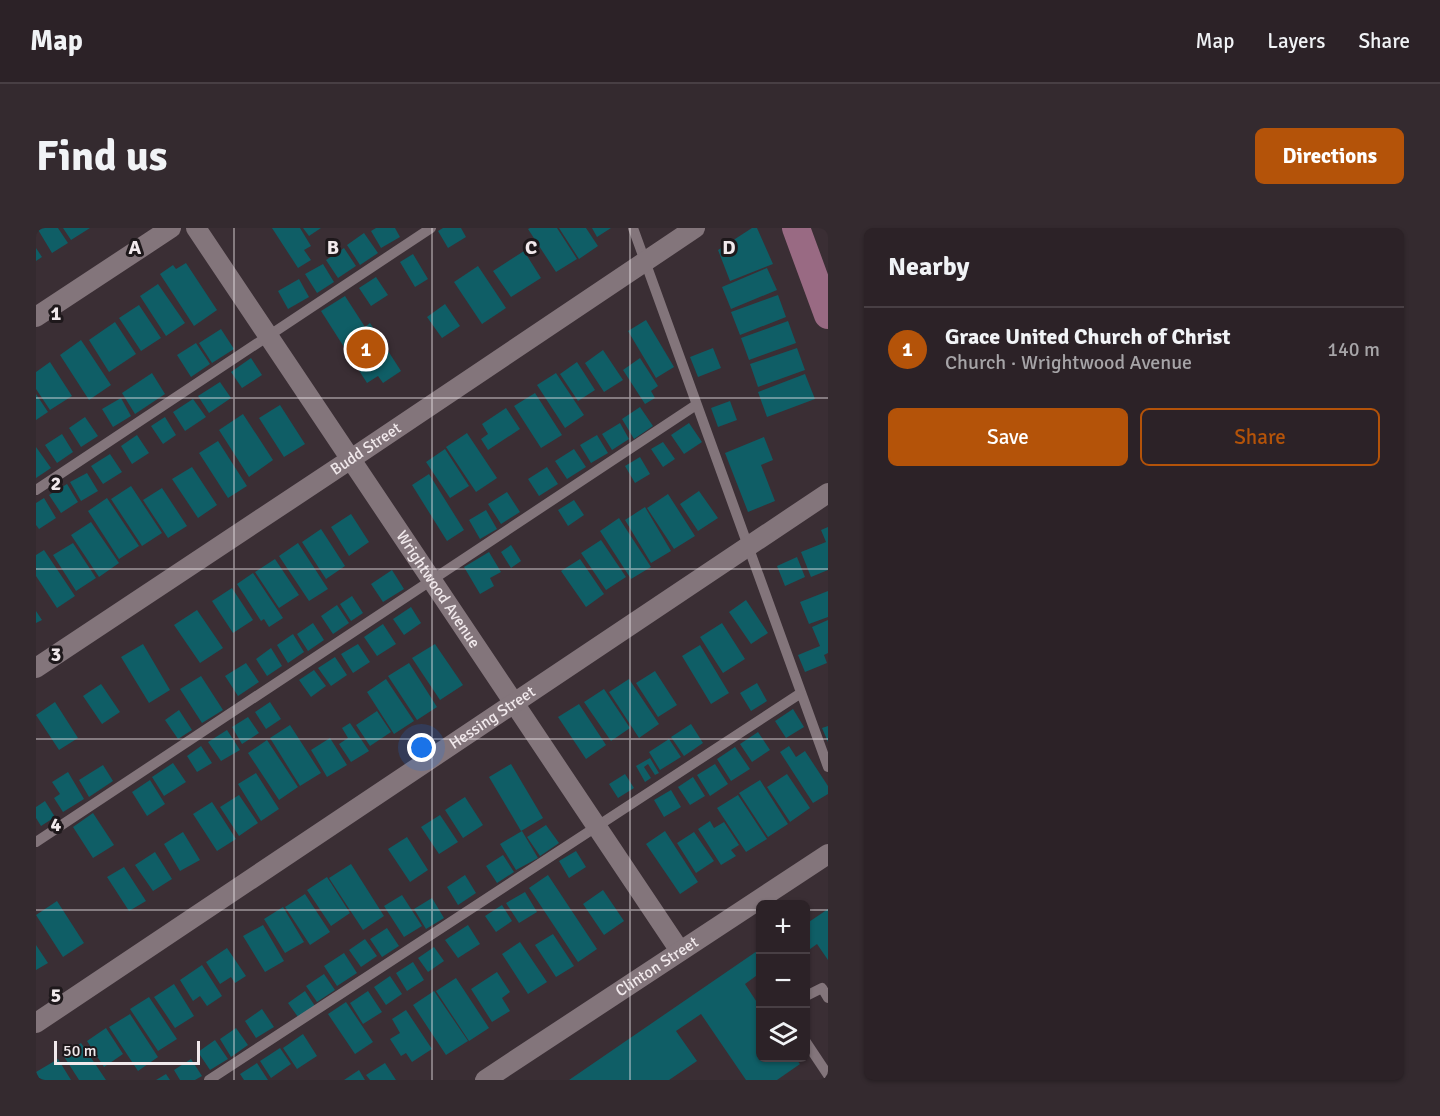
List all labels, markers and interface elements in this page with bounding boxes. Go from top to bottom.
text: Map [30,24,83,58]
text: Map [1196,28,1234,54]
text: Layers [1267,28,1325,54]
text: Share [1358,28,1410,54]
button: Directions [1255,128,1404,184]
text: Find us [36,131,167,182]
text: A [129,235,142,260]
text: B [327,235,339,260]
text: C [525,235,537,260]
text: D [722,235,736,260]
text: Nearby [888,251,969,283]
text: 1 [51,301,62,326]
text: Grace United Church of Christ [945,323,1231,350]
pin: 1 [346,326,386,372]
text: 1 [902,337,913,362]
text: 140 m [1327,337,1380,362]
text: Church · Wrightwood Avenue [945,350,1192,375]
button: Save [888,408,1128,466]
button: Share [1140,408,1380,466]
street label: Budd Street [327,418,405,480]
text: 2 [51,471,61,496]
street label: Wrightwood Avenue [392,527,484,652]
text: 3 [51,642,61,667]
street label: Hessing Street [445,681,540,754]
your location [407,733,436,762]
text: 4 [51,812,62,837]
map controls [756,900,810,1062]
button: + [756,900,810,954]
street label: Clinton Street [612,932,703,1001]
button: − [756,954,810,1008]
text: 5 [51,983,61,1008]
button: layers [756,1008,810,1062]
scale bar [54,1038,200,1066]
text: 50 m [63,1041,97,1061]

